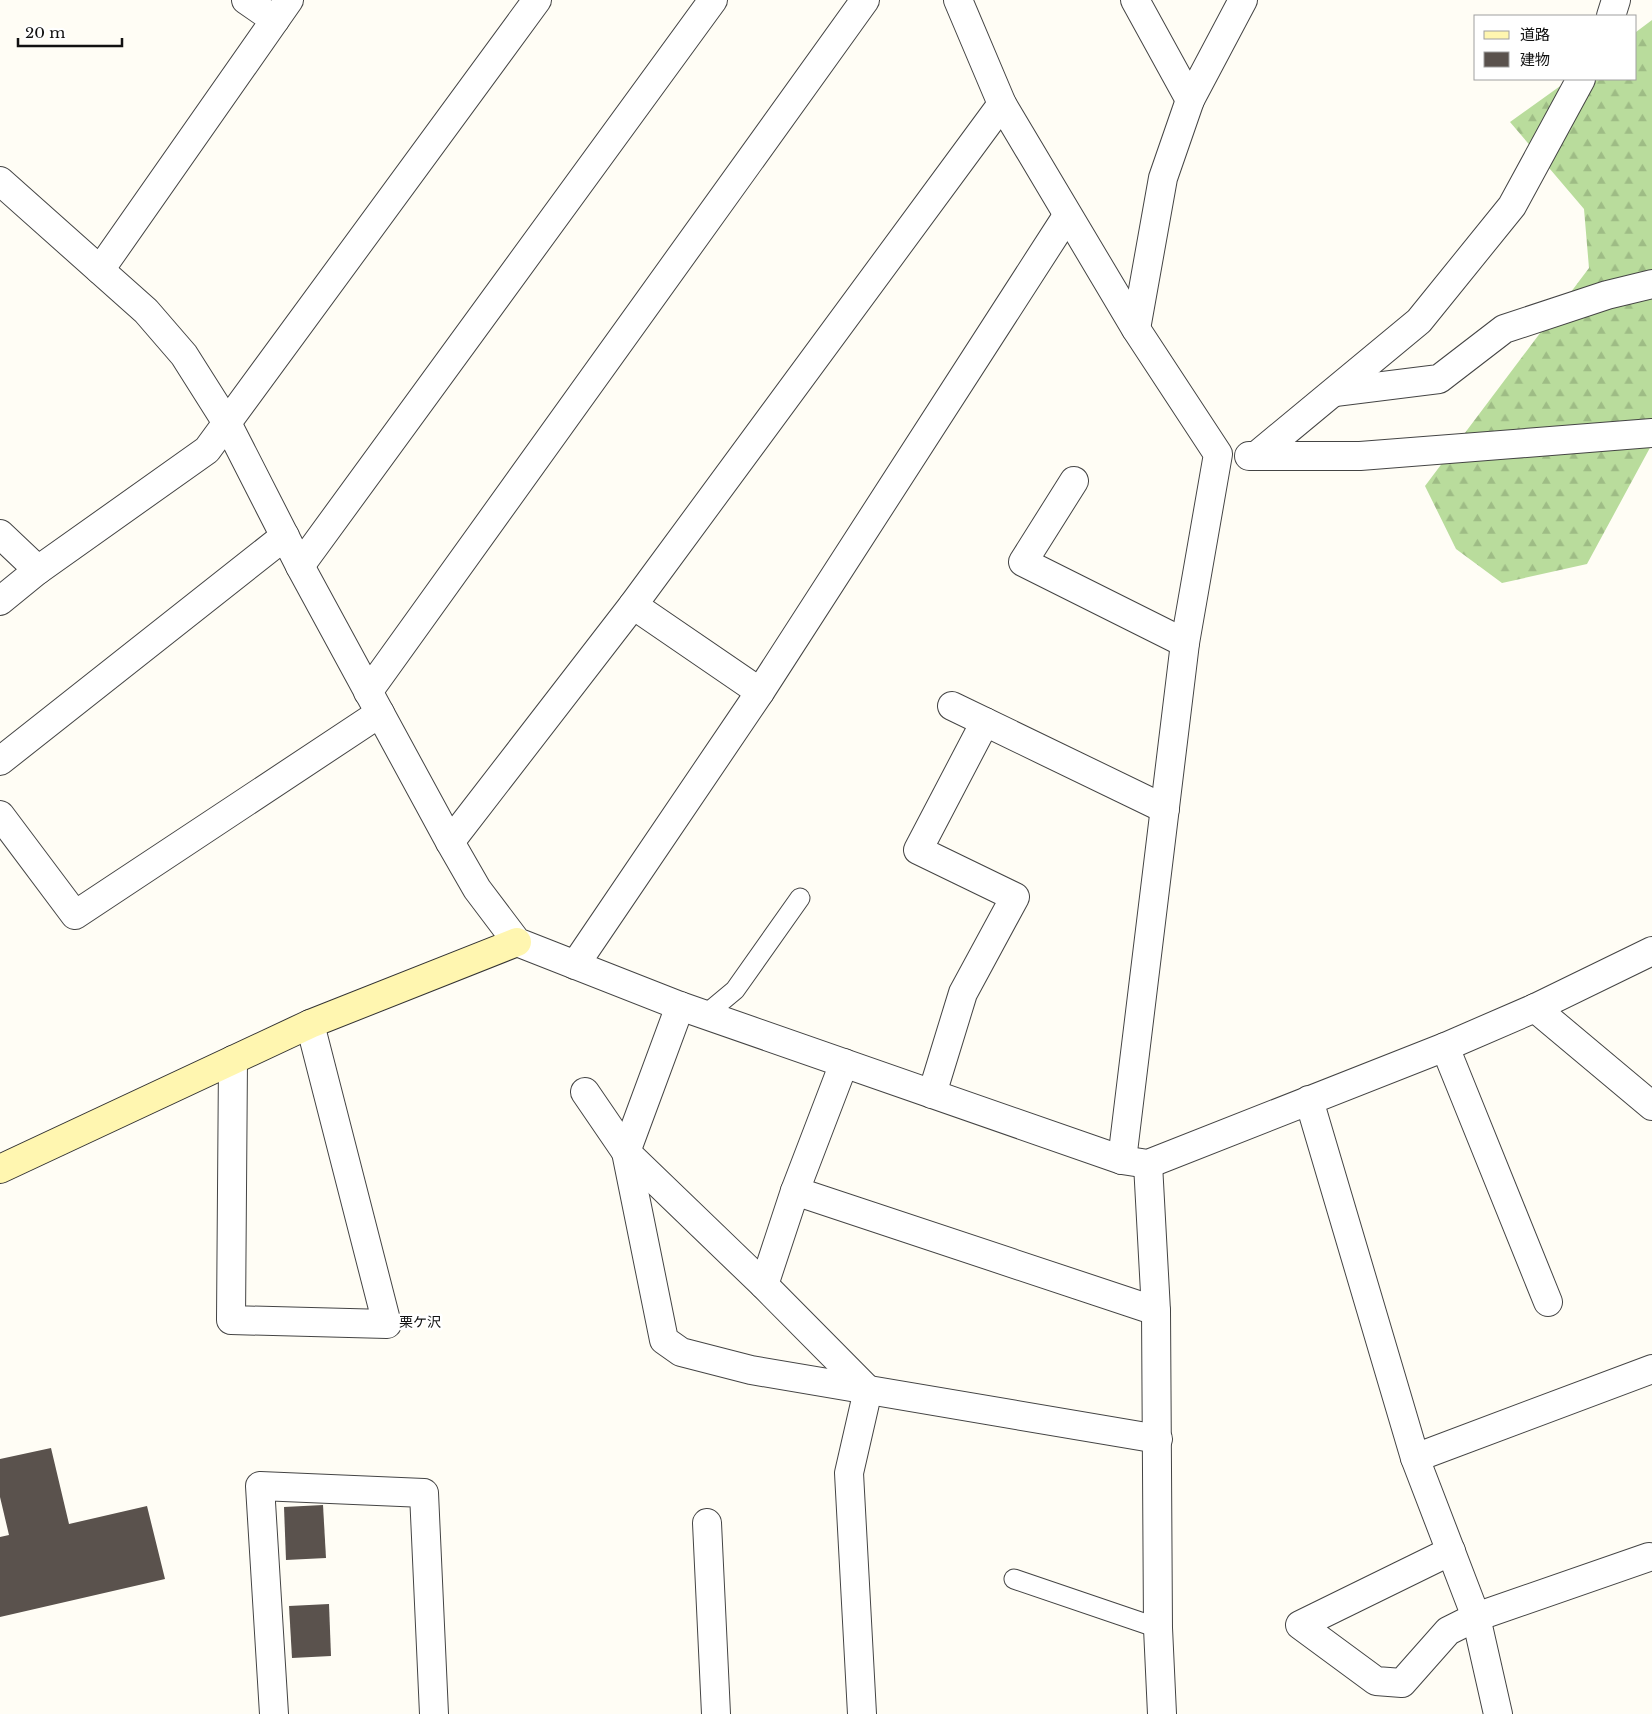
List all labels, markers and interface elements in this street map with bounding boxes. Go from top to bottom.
scale bar [18,15,121,47]
legend [1474,15,1637,80]
text: 20 m [25,23,65,42]
text: 道路 [1520,25,1550,44]
text: 建物 [1520,50,1550,69]
district label: 栗ケ沢 [399,1313,441,1331]

